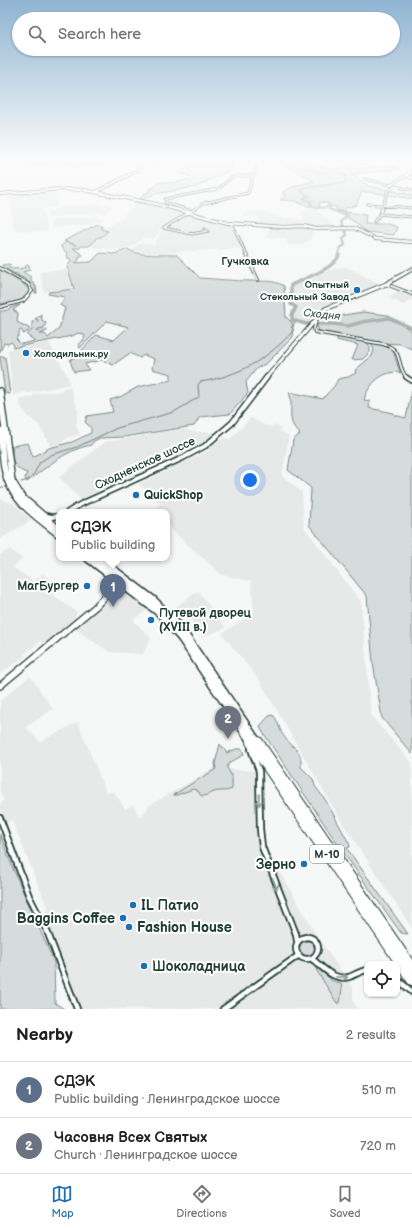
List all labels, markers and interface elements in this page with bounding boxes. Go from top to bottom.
search box [12,12,400,56]
icon: search [26,23,48,45]
text: Search here [58,25,141,44]
district label: Гучковка [221,255,269,268]
place label: Опытный Стекольный Завод [260,279,349,303]
marker: Опытный Стекольный Завод [352,285,362,295]
water label: Сходня [303,306,341,323]
marker: Холодильник.ру [21,348,31,358]
place label: Холодильник.ру [33,348,108,360]
street label: Сходненское шоссе [93,433,198,493]
your location [240,470,260,490]
place label: QuickShop [144,488,203,503]
marker: QuickShop [131,490,141,500]
popup [56,509,170,561]
text: СДЭК [71,518,112,537]
text: Public building [71,537,155,553]
pin: 1 [100,574,126,607]
place label: МагБургер [17,579,79,594]
marker: МагБургер [82,581,92,591]
place label: Путевой дворец (XVIII в.) [159,606,252,635]
marker: Путевой дворец (XVIII в.) [146,615,156,625]
pin: 2 [215,706,241,739]
one-way arrow [256,793,263,806]
road number: М-10 [310,845,344,863]
place label: Зерно [256,856,296,873]
marker: Зерно [299,859,309,869]
one-way arrow [271,878,279,890]
place label: IL Патио [141,897,199,914]
marker: IL Патио [128,900,138,910]
place label: Baggins Coffee [17,910,115,927]
marker: Baggins Coffee [118,913,128,923]
place label: Fashion House [137,919,232,936]
marker: Fashion House [124,922,134,932]
place label: Шоколадница [152,958,246,975]
marker: Шоколадница [139,961,149,971]
map controls [364,961,400,997]
button: locate [364,961,400,997]
one-way arrow [335,973,348,981]
text: Nearby [16,1025,73,1045]
text: 2 results [346,1027,396,1043]
text: СДЭК [54,1072,95,1091]
text: 1 [26,1082,32,1098]
text: 510 m [362,1082,396,1098]
text: Public building · Ленинградское шоссе [54,1091,280,1107]
text: Часовня Всех Святых [54,1128,207,1147]
text: 2 [25,1138,33,1154]
text: 720 m [360,1138,396,1154]
text: Church · Ленинградское шоссе [54,1147,238,1163]
tab: Map [51,1183,74,1220]
tab: Directions [176,1183,227,1220]
tab: Saved [330,1183,361,1220]

